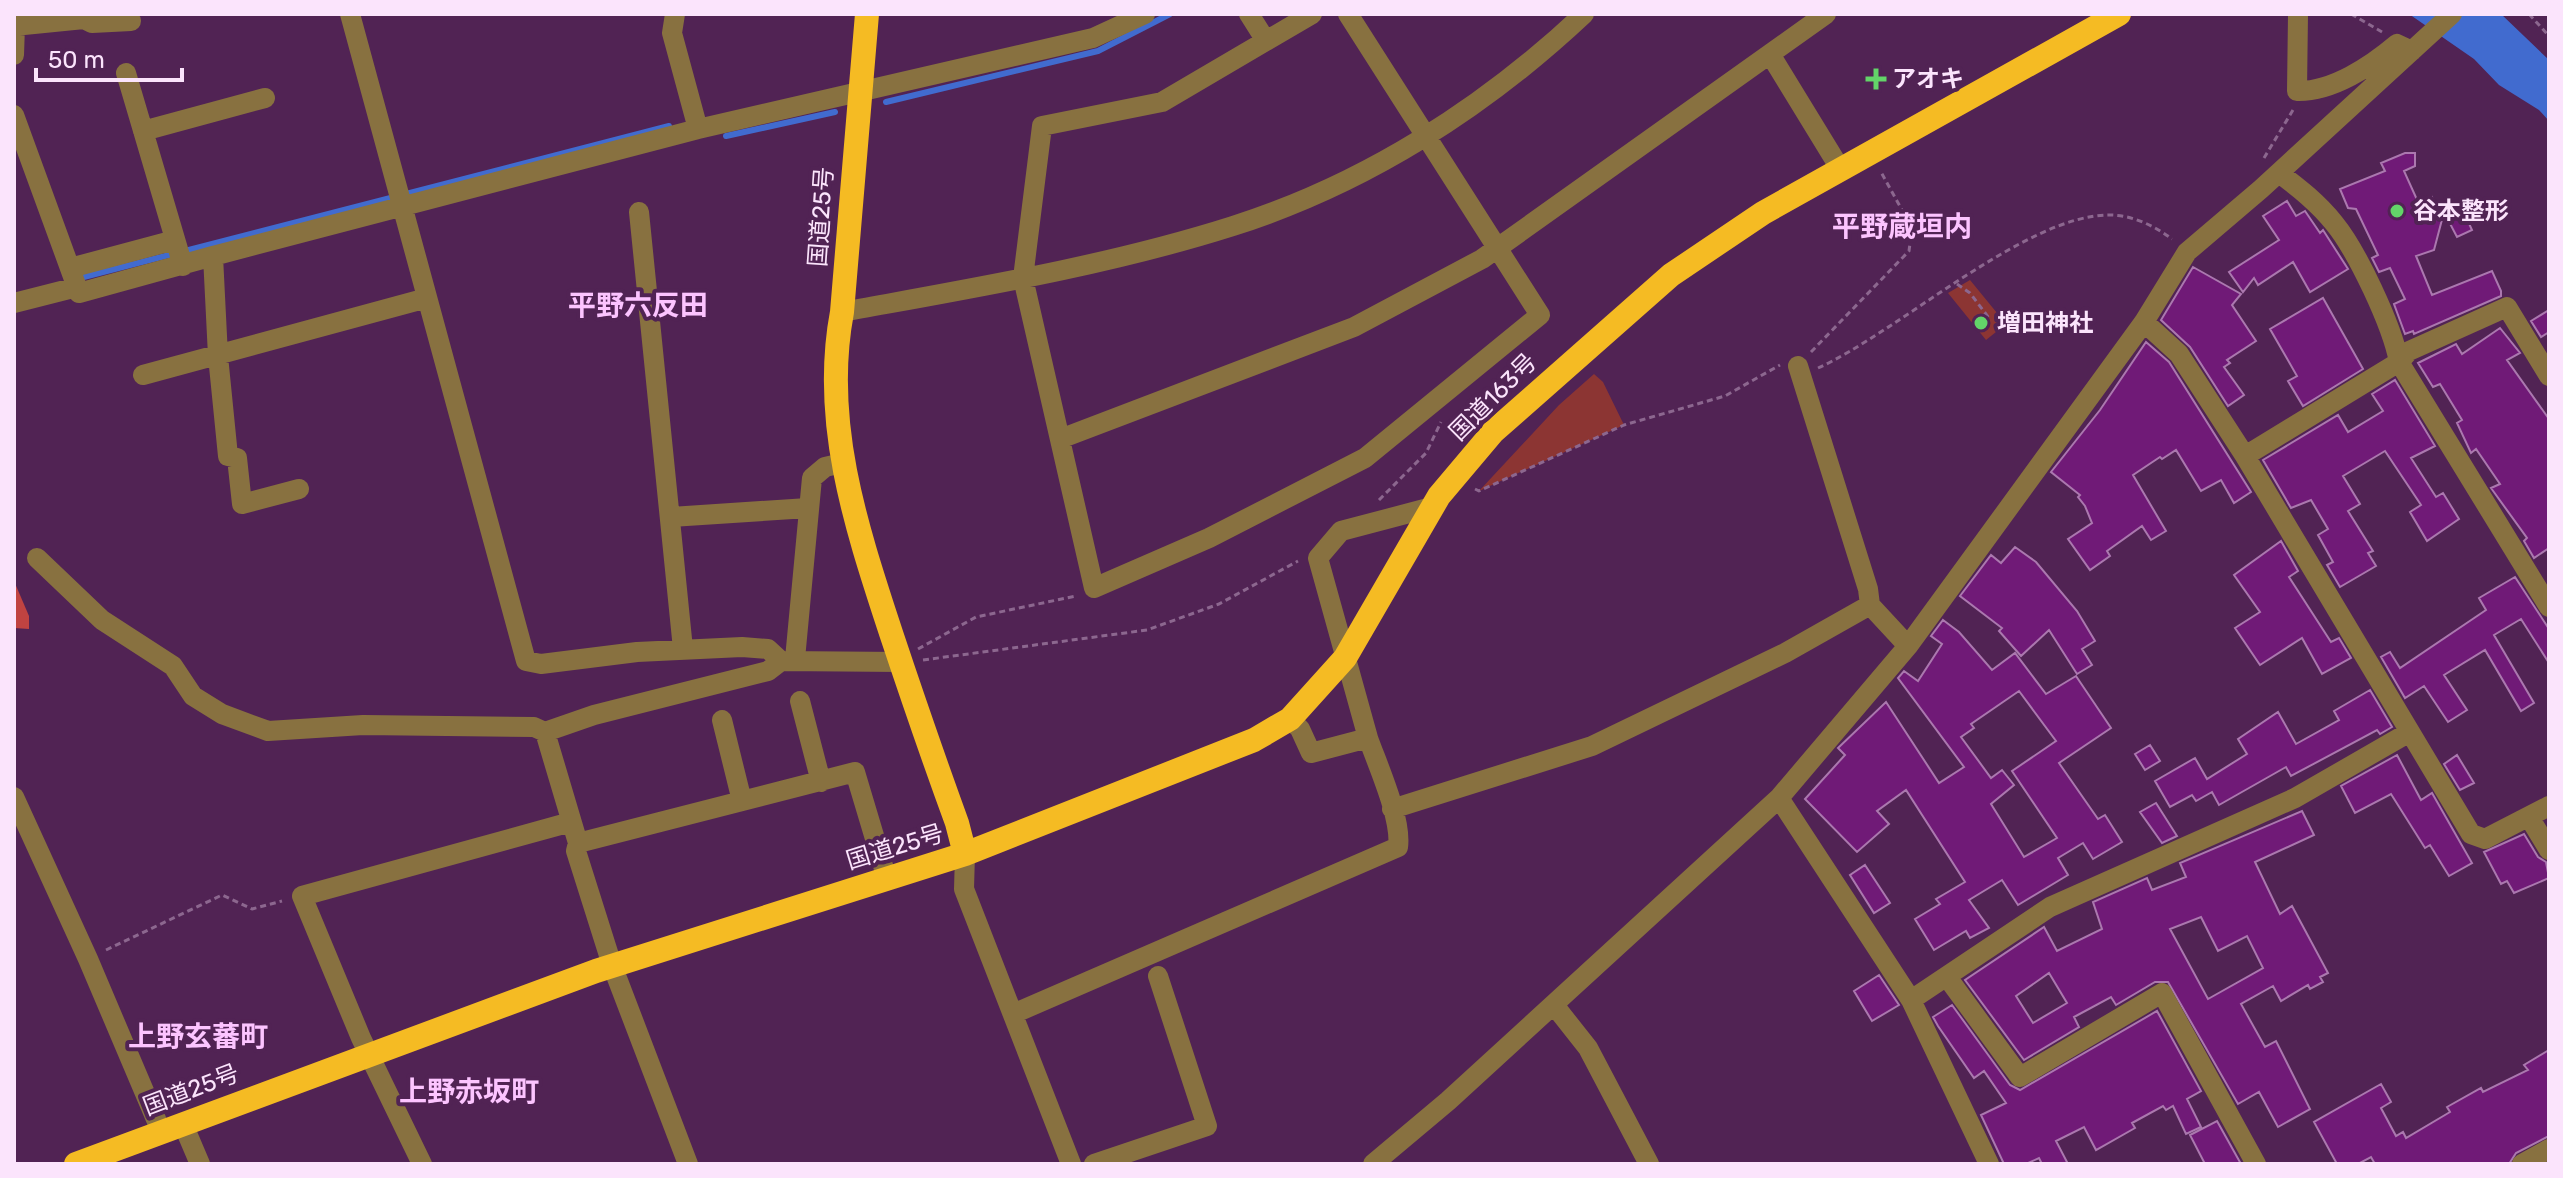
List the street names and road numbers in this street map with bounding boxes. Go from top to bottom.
street label: 国道25号 [804,166,838,268]
street label: 国道163号 [1444,348,1542,446]
street label: 国道25号 [843,819,947,875]
street label: 国道25号 [139,1059,243,1121]

